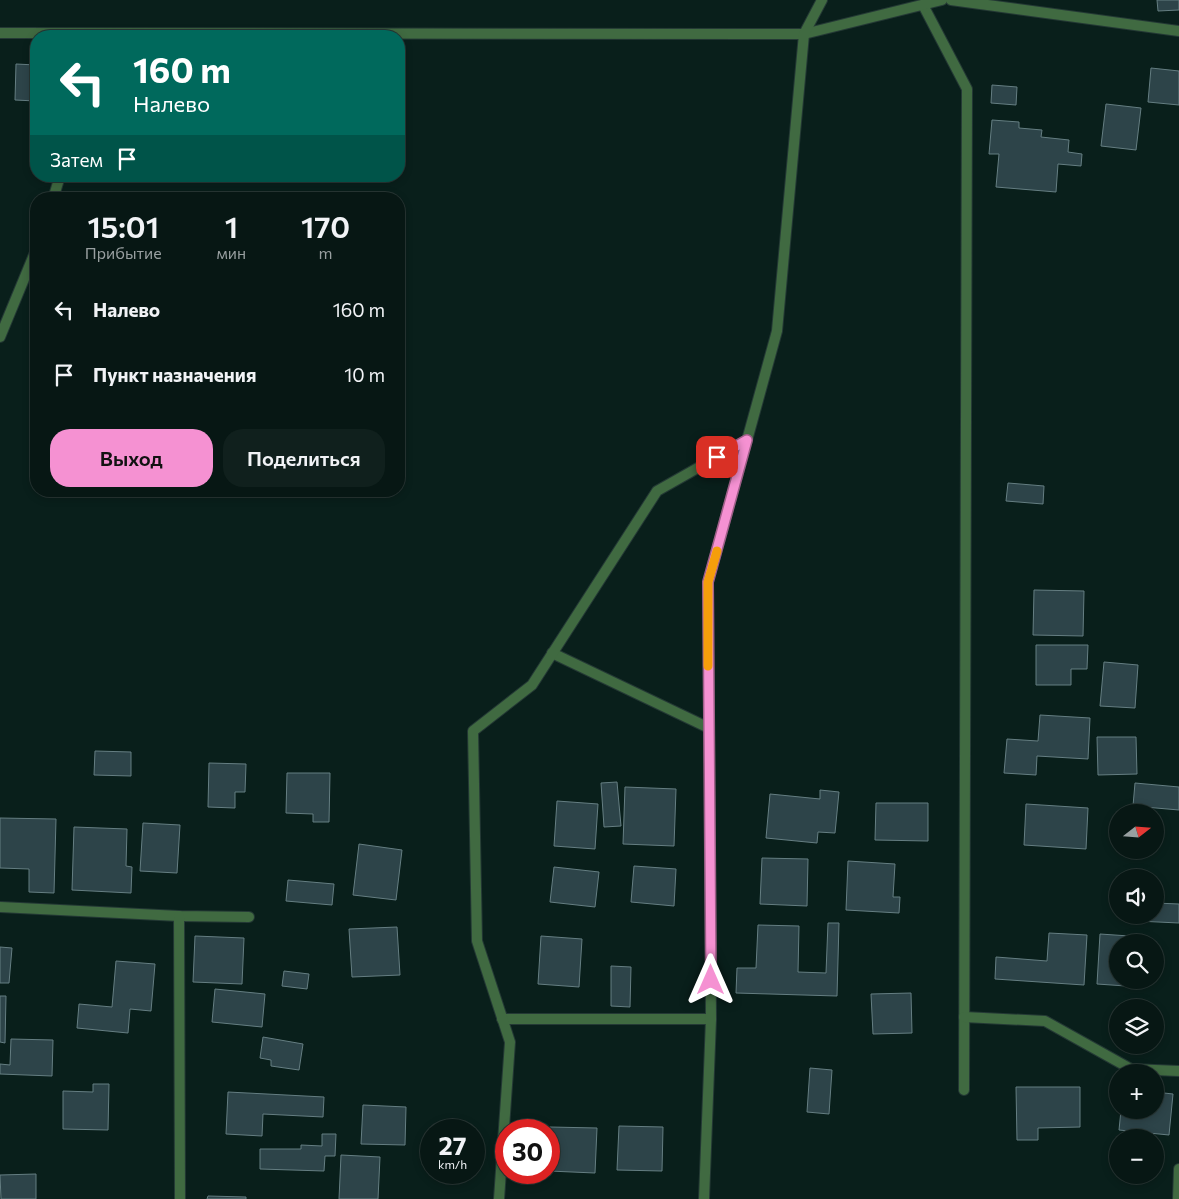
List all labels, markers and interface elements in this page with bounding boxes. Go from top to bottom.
text: 160 m [133,47,231,90]
icon: left [50,50,115,115]
text: Налево [133,90,210,117]
icon: arrive [113,145,141,173]
text: Затем [50,148,103,171]
text: 15:01 [87,207,159,244]
text: 1 [225,207,238,244]
text: 170 [301,207,350,244]
text: Прибытие [85,243,162,262]
text: мин [216,243,246,262]
text: m [319,243,333,262]
icon: left [50,296,78,324]
text: Налево [93,298,160,321]
text: 160 m [333,298,385,321]
icon: arrive [50,361,78,389]
text: Пункт назначения [93,363,256,386]
text: 10 m [344,363,385,386]
button: Выход [50,429,213,487]
button: Поделиться [223,429,385,487]
pin [696,436,738,478]
icon: arrive [703,443,731,471]
north arrow [1109,804,1164,859]
map controls [1109,804,1164,1184]
button: sound [1109,869,1164,924]
button: search [1109,934,1164,989]
position arrow [684,953,736,1005]
button: layers [1109,999,1164,1054]
button: + [1109,1064,1164,1119]
speed limit sign: 30 [495,1119,560,1184]
button: − [1109,1129,1164,1184]
text: 27 [439,1130,466,1160]
text: km/h [438,1157,467,1171]

